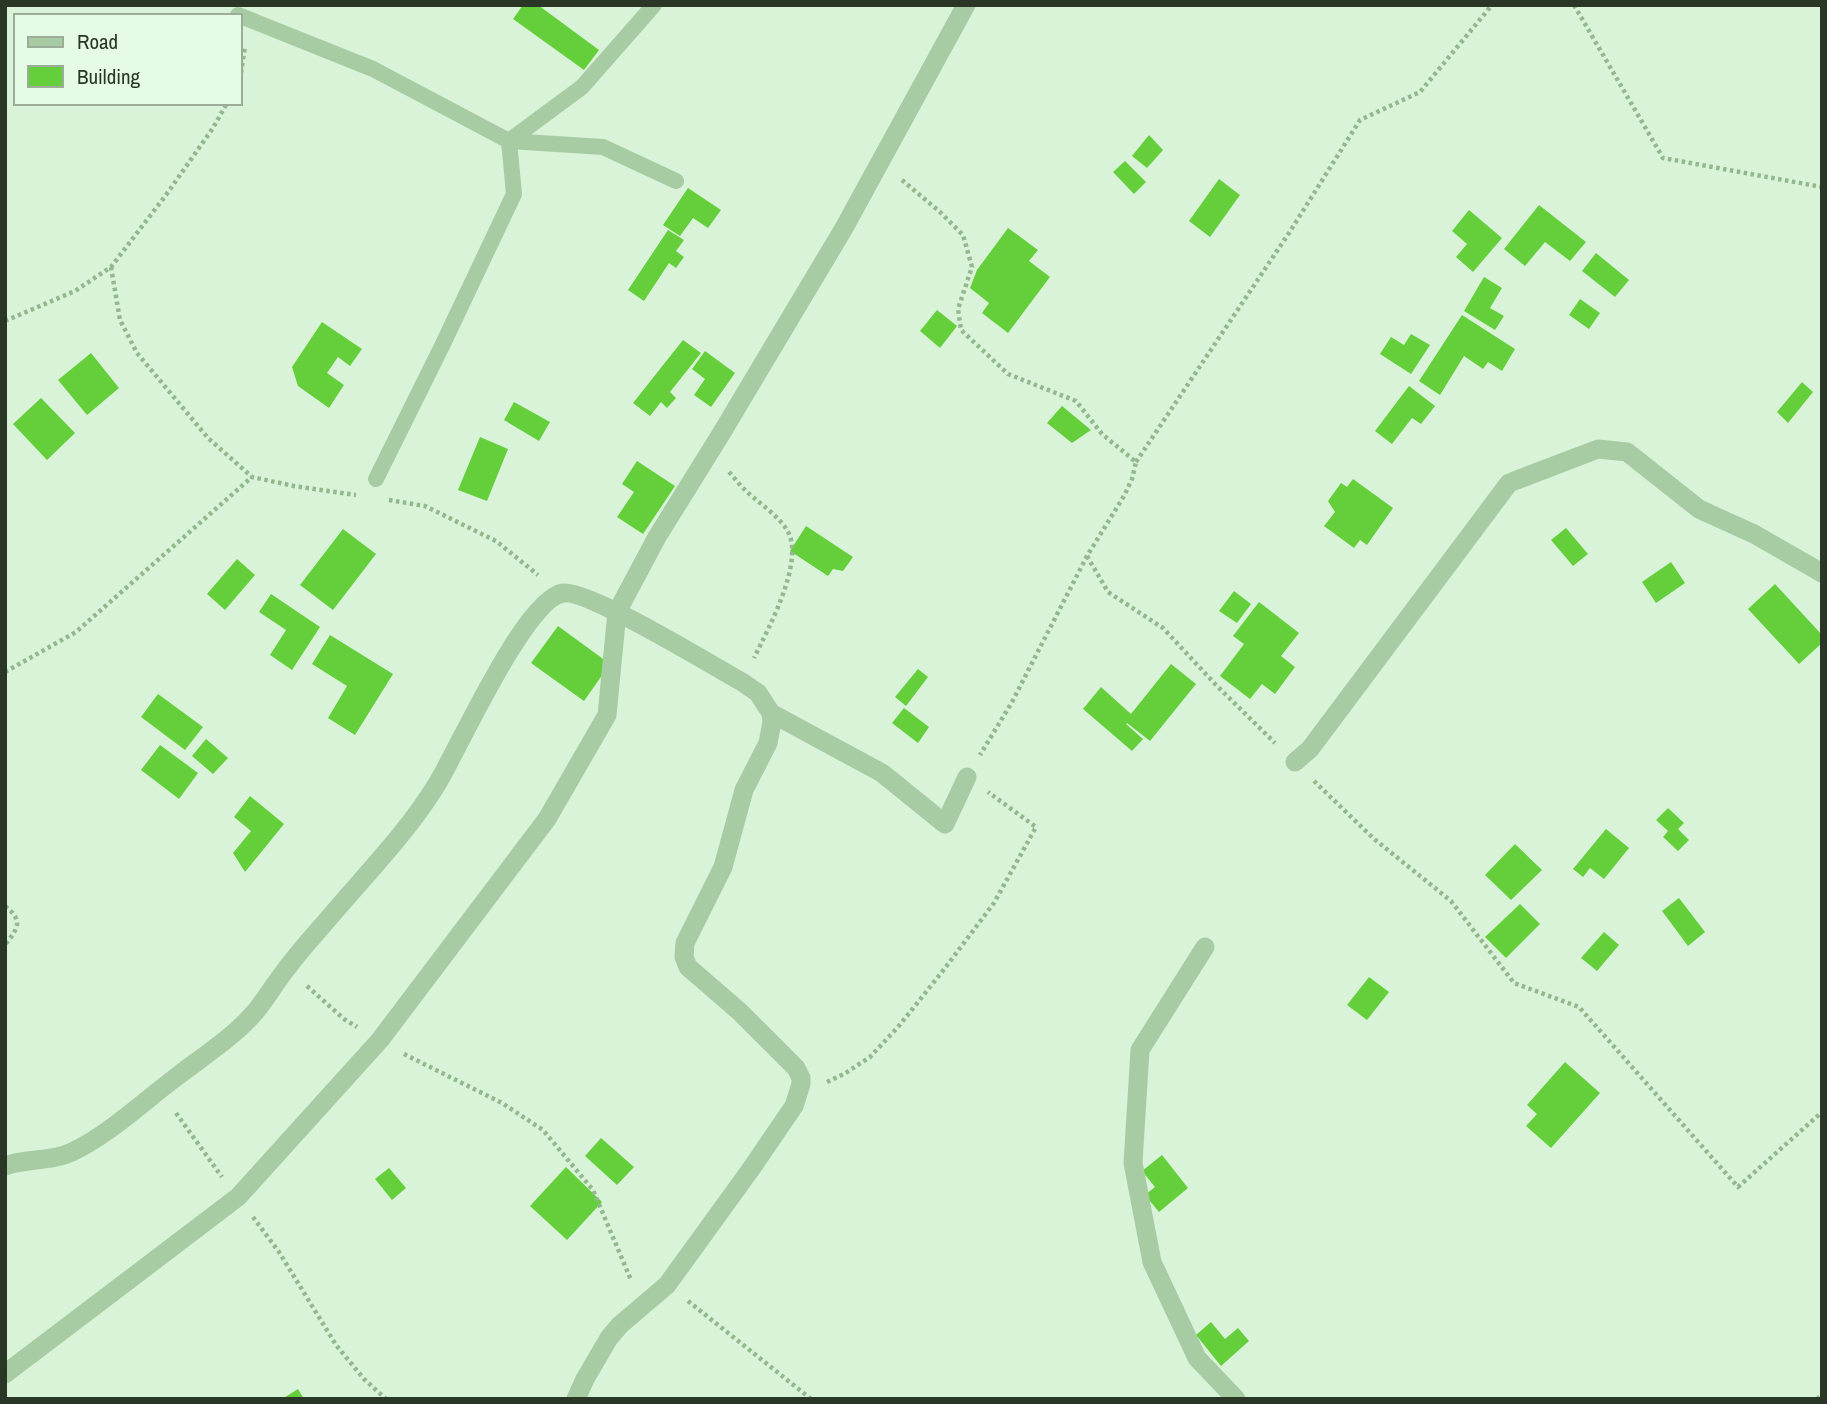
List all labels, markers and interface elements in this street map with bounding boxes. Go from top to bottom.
legend [14,14,242,105]
text: Road [77,27,118,56]
text: Building [77,62,141,91]

